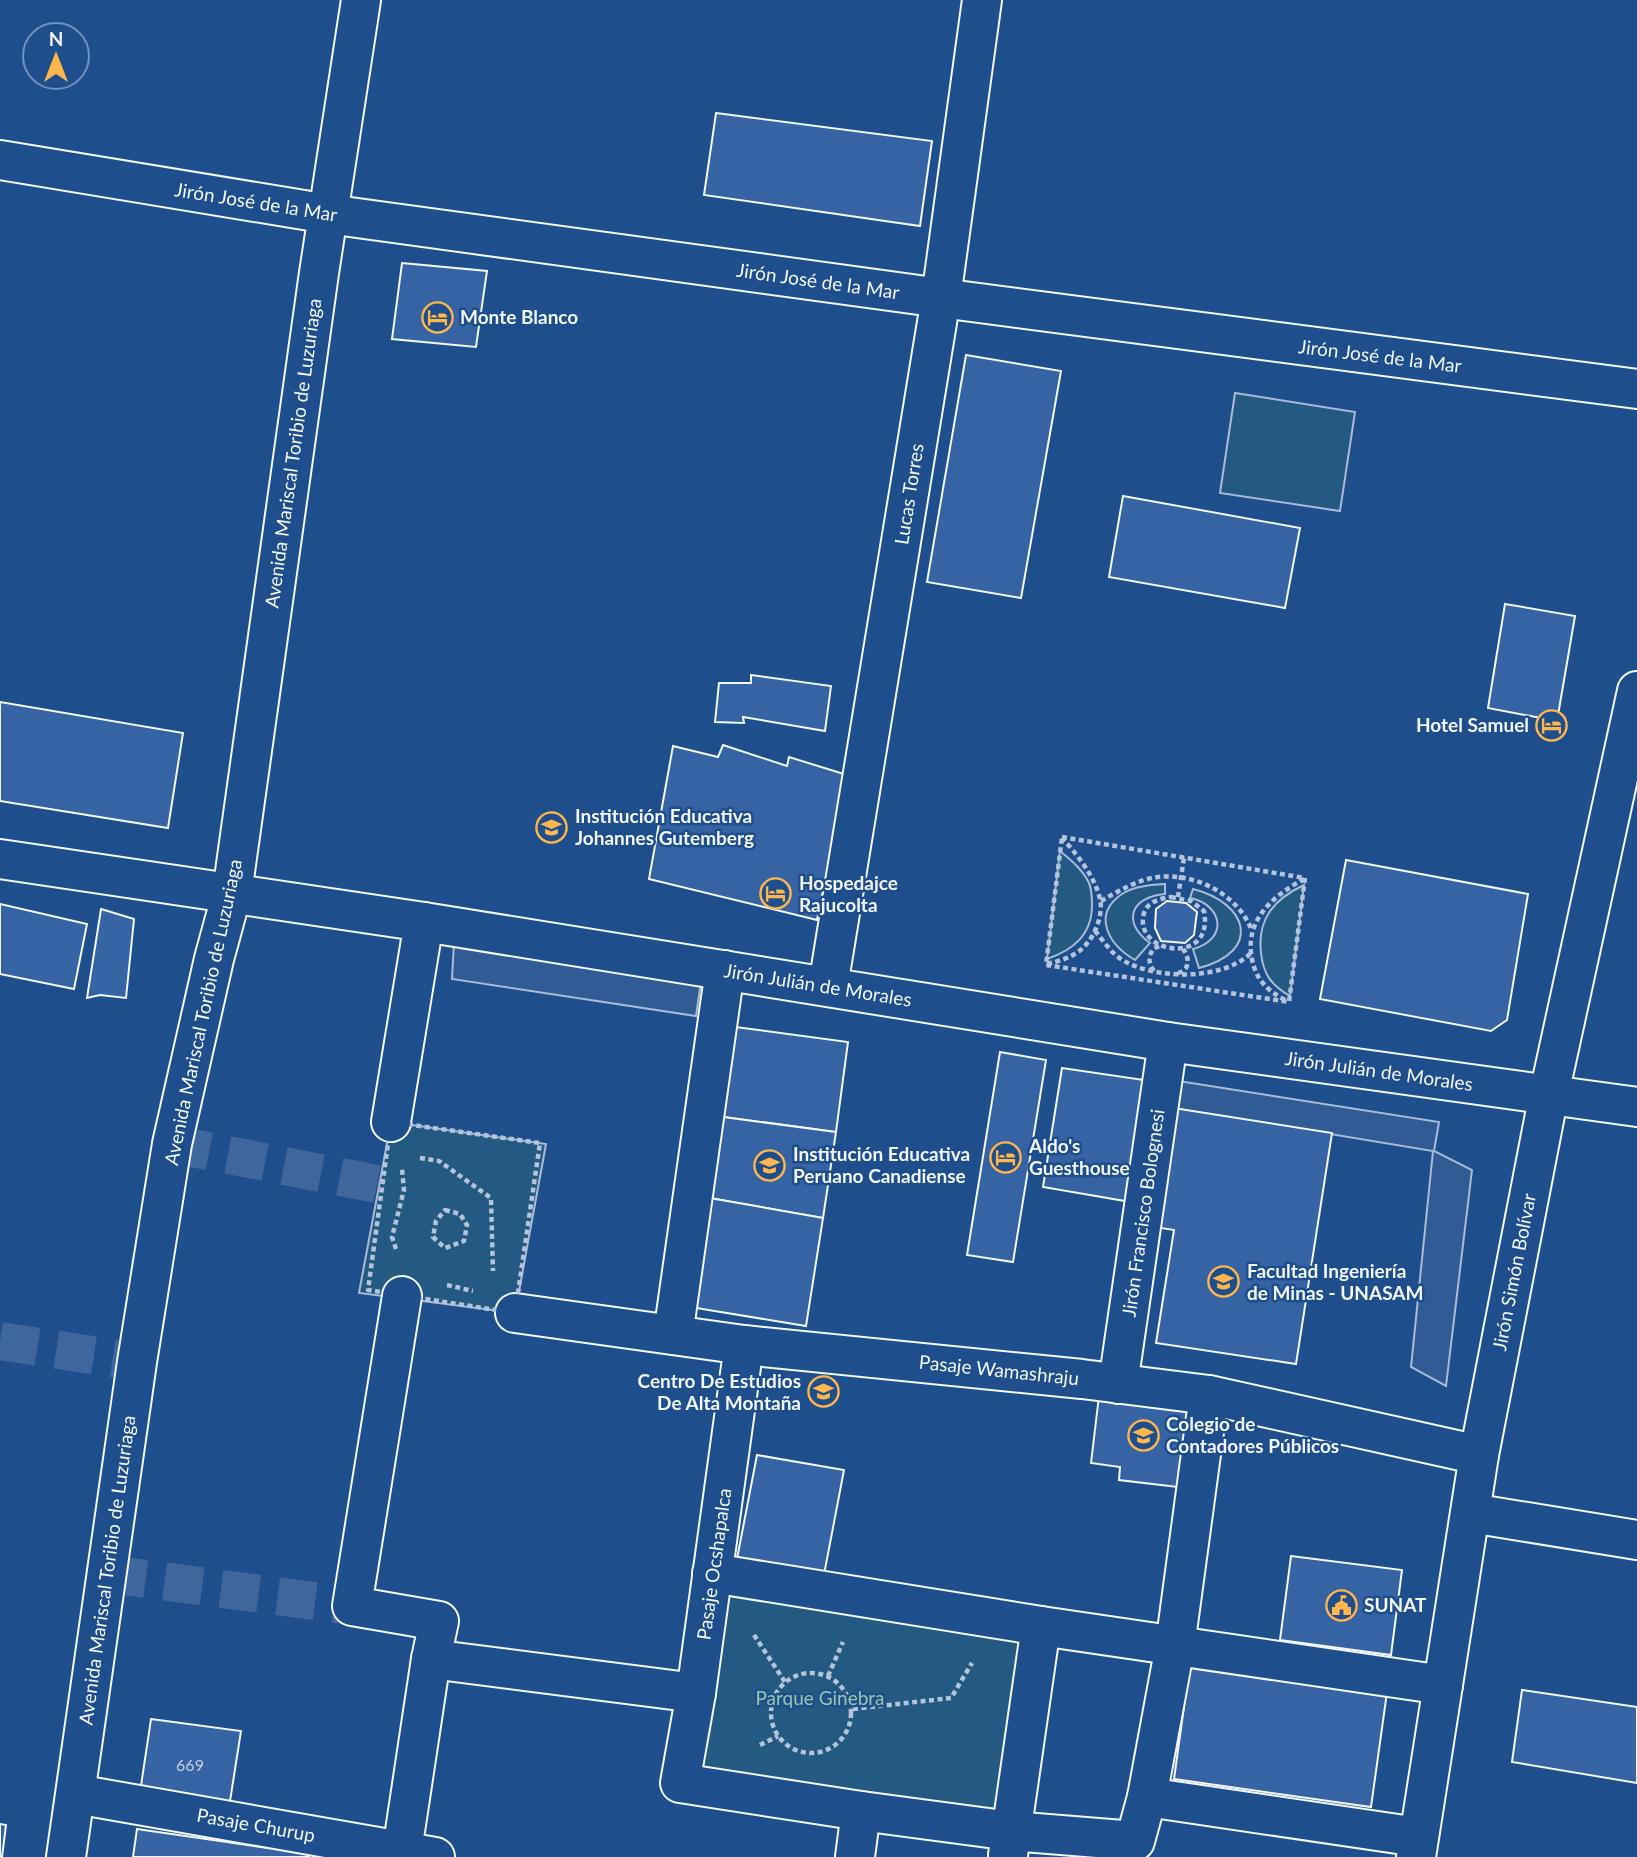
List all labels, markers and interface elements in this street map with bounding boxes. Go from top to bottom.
north arrow [21,21,91,91]
text: N [49,27,63,50]
street label: Jirón José de la Mar [173,177,339,226]
street label: Jirón José de la Mar [735,258,901,303]
street label: Avenida Mariscal Toribio de Luzuriaga [259,297,326,609]
hotel icon: Monte Blanco [420,300,454,334]
place label: Monte Blanco [460,305,578,328]
street label: Jirón José de la Mar [1297,334,1463,377]
street label: Lucas Torres [889,442,928,546]
hotel icon: Hotel Samuel [1535,708,1569,742]
place label: Hotel Samuel [1416,713,1529,736]
place label: Institución Educativa Johannes Gutemberg [575,804,754,849]
school or university icon: Institución Educativa Johannes Gutemberg [535,810,569,844]
street label: Avenida Mariscal Toribio de Luzuriaga [159,857,246,1167]
place label: Hospedajce Rajucolta [799,871,898,916]
hotel icon: Hospedajce Rajucolta [759,877,793,911]
street label: Jirón Julián de Morales [723,958,913,1011]
street label: Jirón Julián de Morales [1284,1046,1475,1095]
street label: Jirón Francisco Bolognesi [1117,1107,1168,1318]
place label: Aldo's Guesthouse [1028,1134,1130,1179]
hotel icon: Aldo's Guesthouse [989,1140,1023,1174]
place label: Institución Educativa Peruano Canadiense [793,1142,970,1187]
school or university icon: Institución Educativa Peruano Canadiense [753,1148,787,1182]
street label: Jirón Simón Bolívar [1487,1191,1540,1353]
place label: Facultad Ingeniería de Minas - UNASAM [1247,1259,1423,1304]
school or university icon: Facultad Ingeniería de Minas - UNASAM [1207,1265,1241,1299]
street label: Pasaje Wamashraju [918,1350,1080,1389]
place label: Centro De Estudios De Alta Montaña [638,1369,801,1414]
school or university icon: Centro De Estudios De Alta Montaña [807,1375,841,1409]
place label: Colegio de Contadores Públicos [1166,1412,1339,1457]
street label: Avenida Mariscal Toribio de Luzuriaga [73,1414,140,1726]
school or university icon: Colegio de Contadores Públicos [1126,1418,1160,1452]
street label: Pasaje Ocshapalca [691,1486,736,1641]
public building icon: SUNAT [1324,1588,1358,1622]
place label: SUNAT [1364,1593,1427,1616]
park label: Parque Ginebra [755,1686,885,1709]
house number: 669 [176,1755,204,1774]
street label: Pasaje Churup [195,1803,317,1846]

